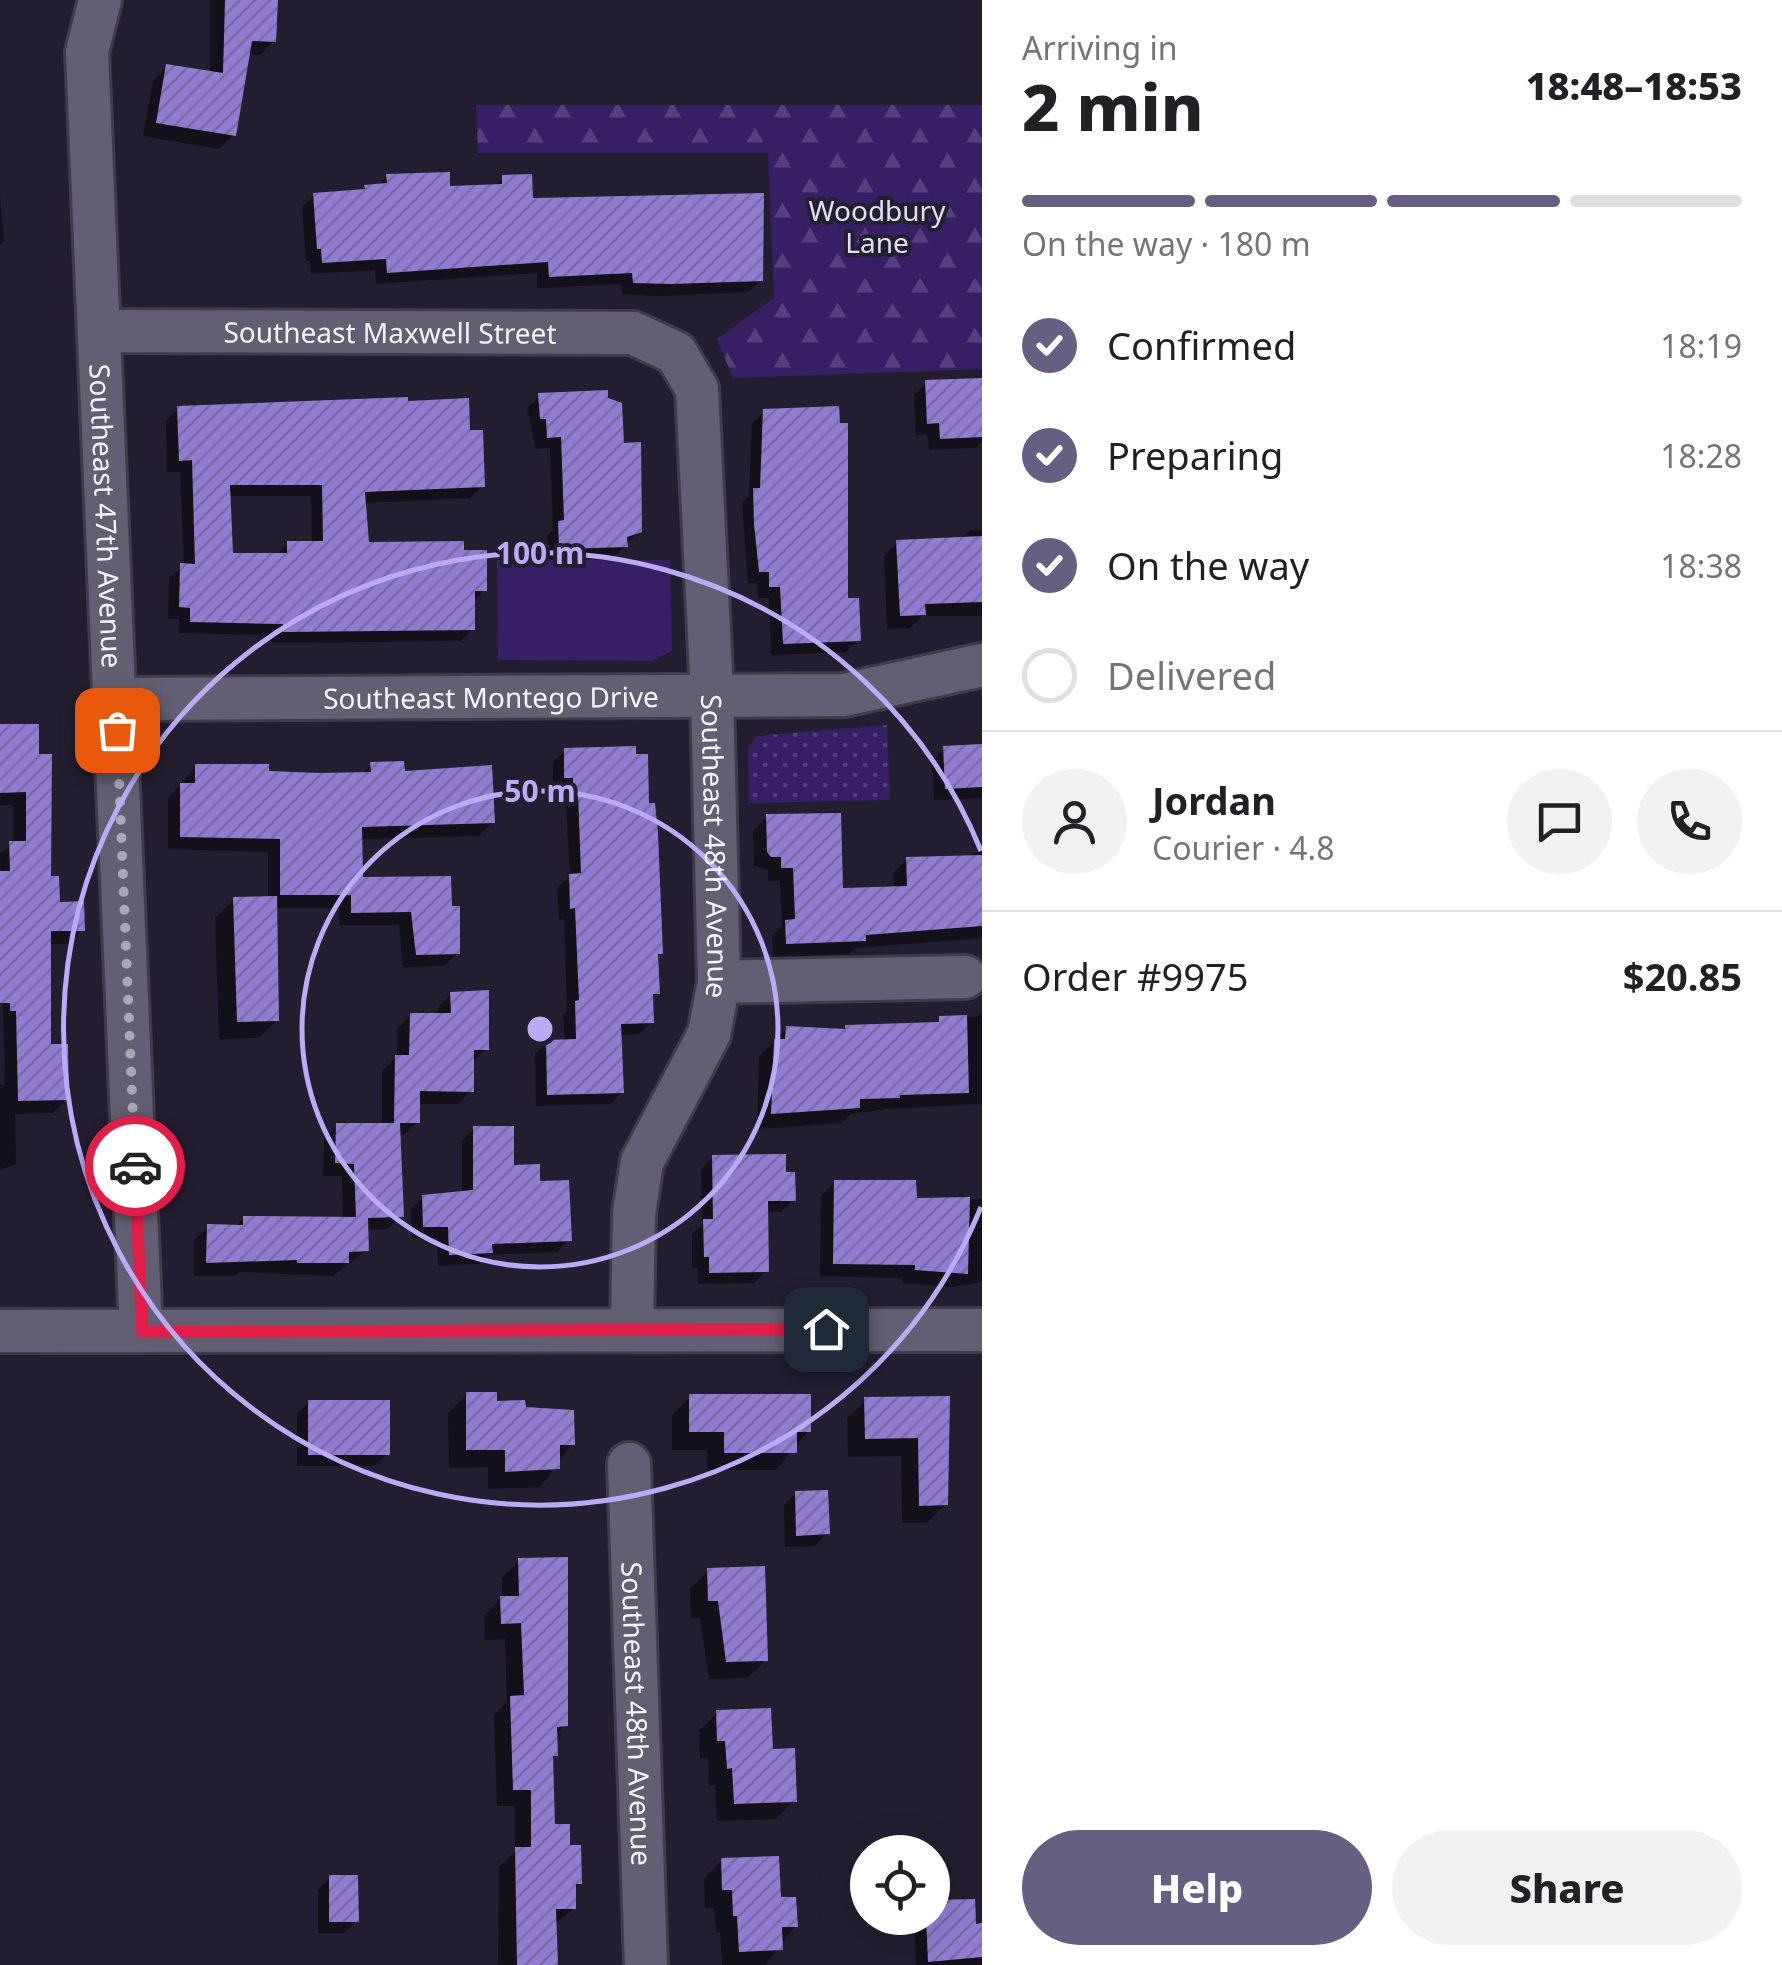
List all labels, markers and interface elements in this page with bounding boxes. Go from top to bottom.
text: Arriving in [1022,26,1177,69]
text: 18:48–18:53 [1526,59,1742,111]
text: 2 min [1022,62,1204,150]
park label: Woodbury Lane [809,191,946,261]
text: On the way · 180 m [1022,222,1311,265]
street label: Southeast Maxwell Street [223,312,557,352]
icon: check [1022,318,1077,373]
text: Confirmed [1107,319,1296,371]
text: 18:19 [1660,324,1742,367]
street label: Southeast 47th Avenue [81,363,132,669]
icon: check [1022,428,1077,483]
text: Preparing [1107,429,1283,481]
text: 18:28 [1660,434,1742,477]
text: 100 m [496,532,584,573]
icon: check [1022,538,1077,593]
text: On the way [1107,539,1309,591]
text: 18:38 [1660,544,1742,587]
text: Delivered [1107,649,1276,701]
street label: Southeast Montego Drive [323,677,659,717]
pin [75,688,160,773]
street label: Southeast 48th Avenue [693,694,738,1002]
icon: bag [90,703,145,758]
button: person [1022,769,1127,874]
button: chat [1507,769,1612,874]
button: phone [1637,769,1742,874]
text: 50 m [504,770,576,811]
text: Jordan [1152,774,1276,826]
text: Courier · 4.8 [1152,826,1335,869]
text: Order #9975 [1022,950,1248,1002]
text: $20.85 [1623,950,1742,1002]
centre of rings [522,1011,558,1047]
courier [85,1116,185,1216]
icon: car [108,1139,163,1194]
pin [784,1287,869,1372]
icon: home [799,1302,854,1357]
street label: Southeast 48th Avenue [613,1561,662,1867]
button: Help [1022,1830,1372,1945]
button: Share [1392,1830,1742,1945]
map controls [850,1835,950,1935]
button: locate [850,1835,950,1935]

